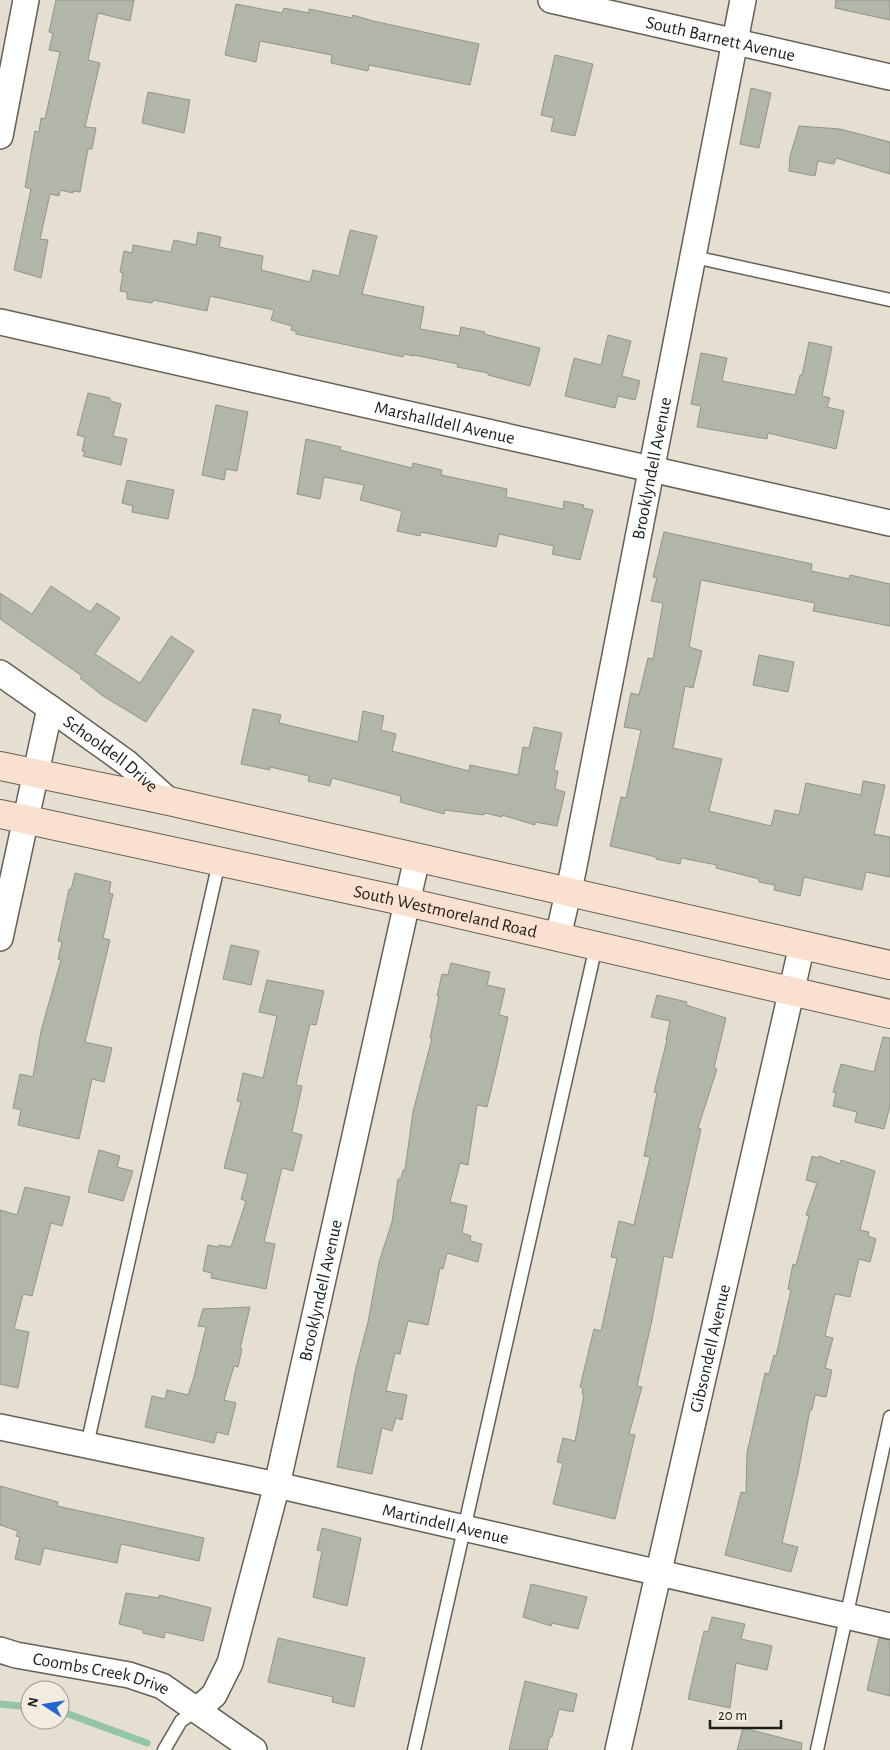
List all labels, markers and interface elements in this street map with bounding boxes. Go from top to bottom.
street label: South Barnett Avenue [644,14,797,65]
street label: Brooklyndell Avenue [630,396,675,541]
street label: Marshalldell Avenue [373,399,516,448]
street label: Schooldell Drive [60,713,161,796]
street label: South Westmoreland Road [352,883,539,942]
street label: Brooklyndell Avenue [297,1218,346,1363]
street label: Gibsondell Avenue [687,1283,734,1415]
street label: Martindell Avenue [380,1501,510,1548]
street label: Coombs Creek Drive [31,1650,173,1699]
north arrow [20,1680,70,1730]
text: N [25,1696,41,1709]
scale bar [710,1698,781,1730]
text: 20 m [718,1708,747,1723]

